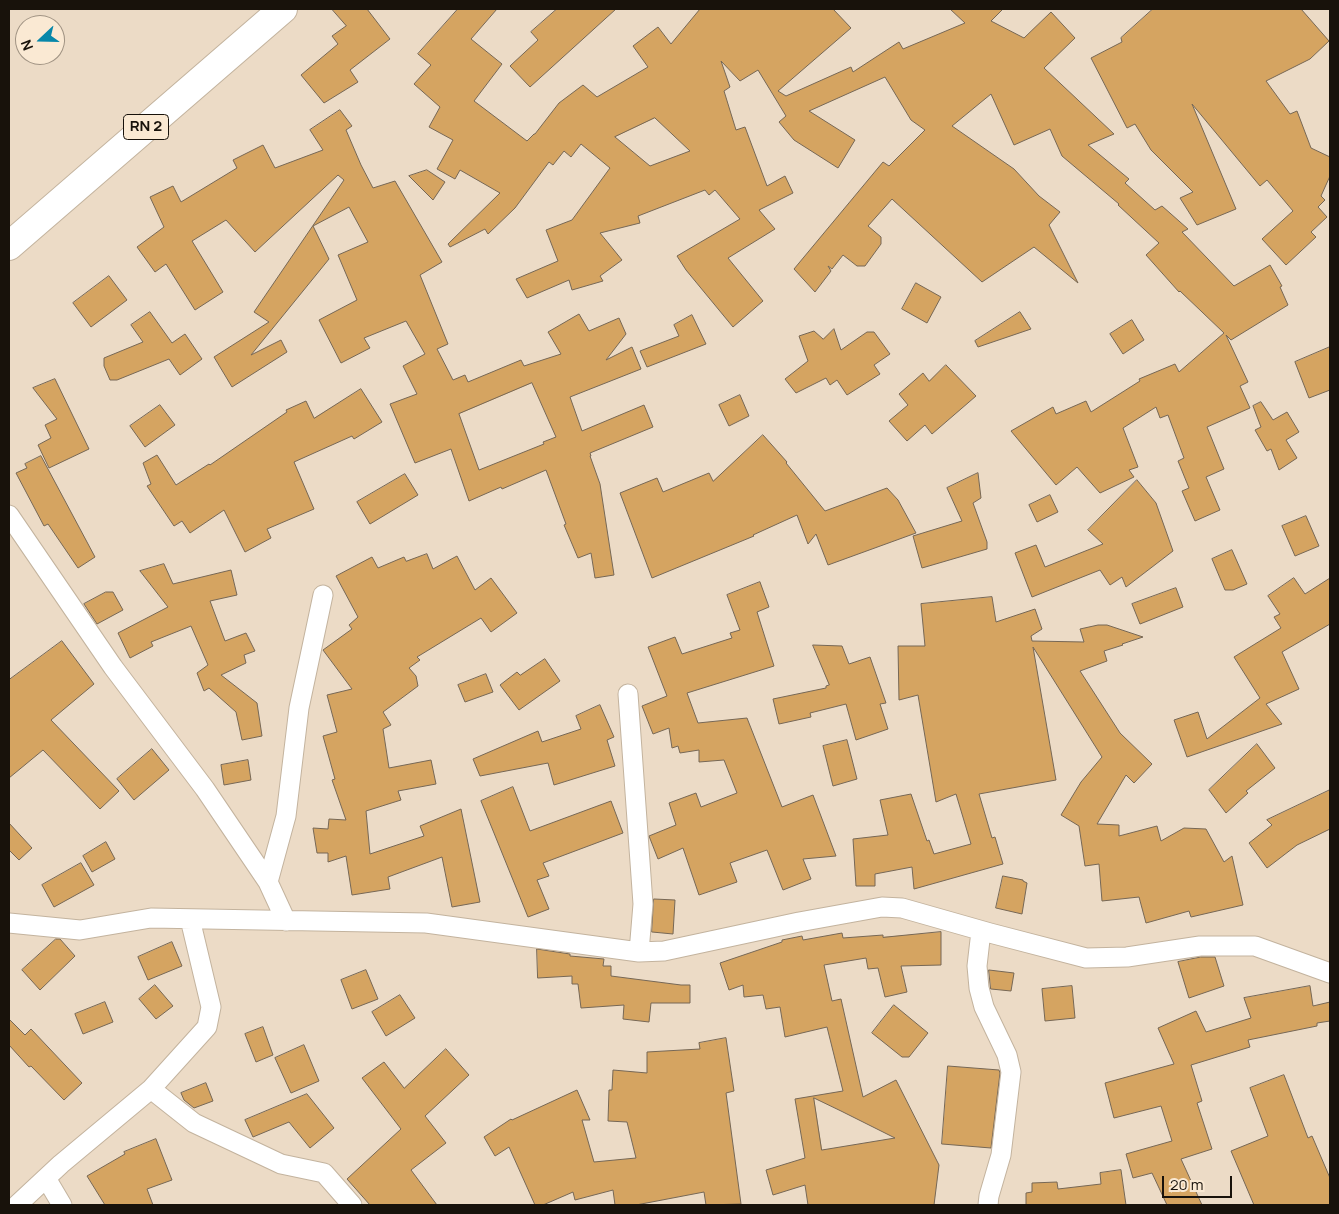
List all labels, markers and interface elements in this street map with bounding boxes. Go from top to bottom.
north arrow [15,15,65,65]
text: N [16,37,37,53]
road number: RN 2 [124,114,168,140]
scale bar [1164,1166,1234,1198]
text: 20 m [1170,1174,1203,1195]

